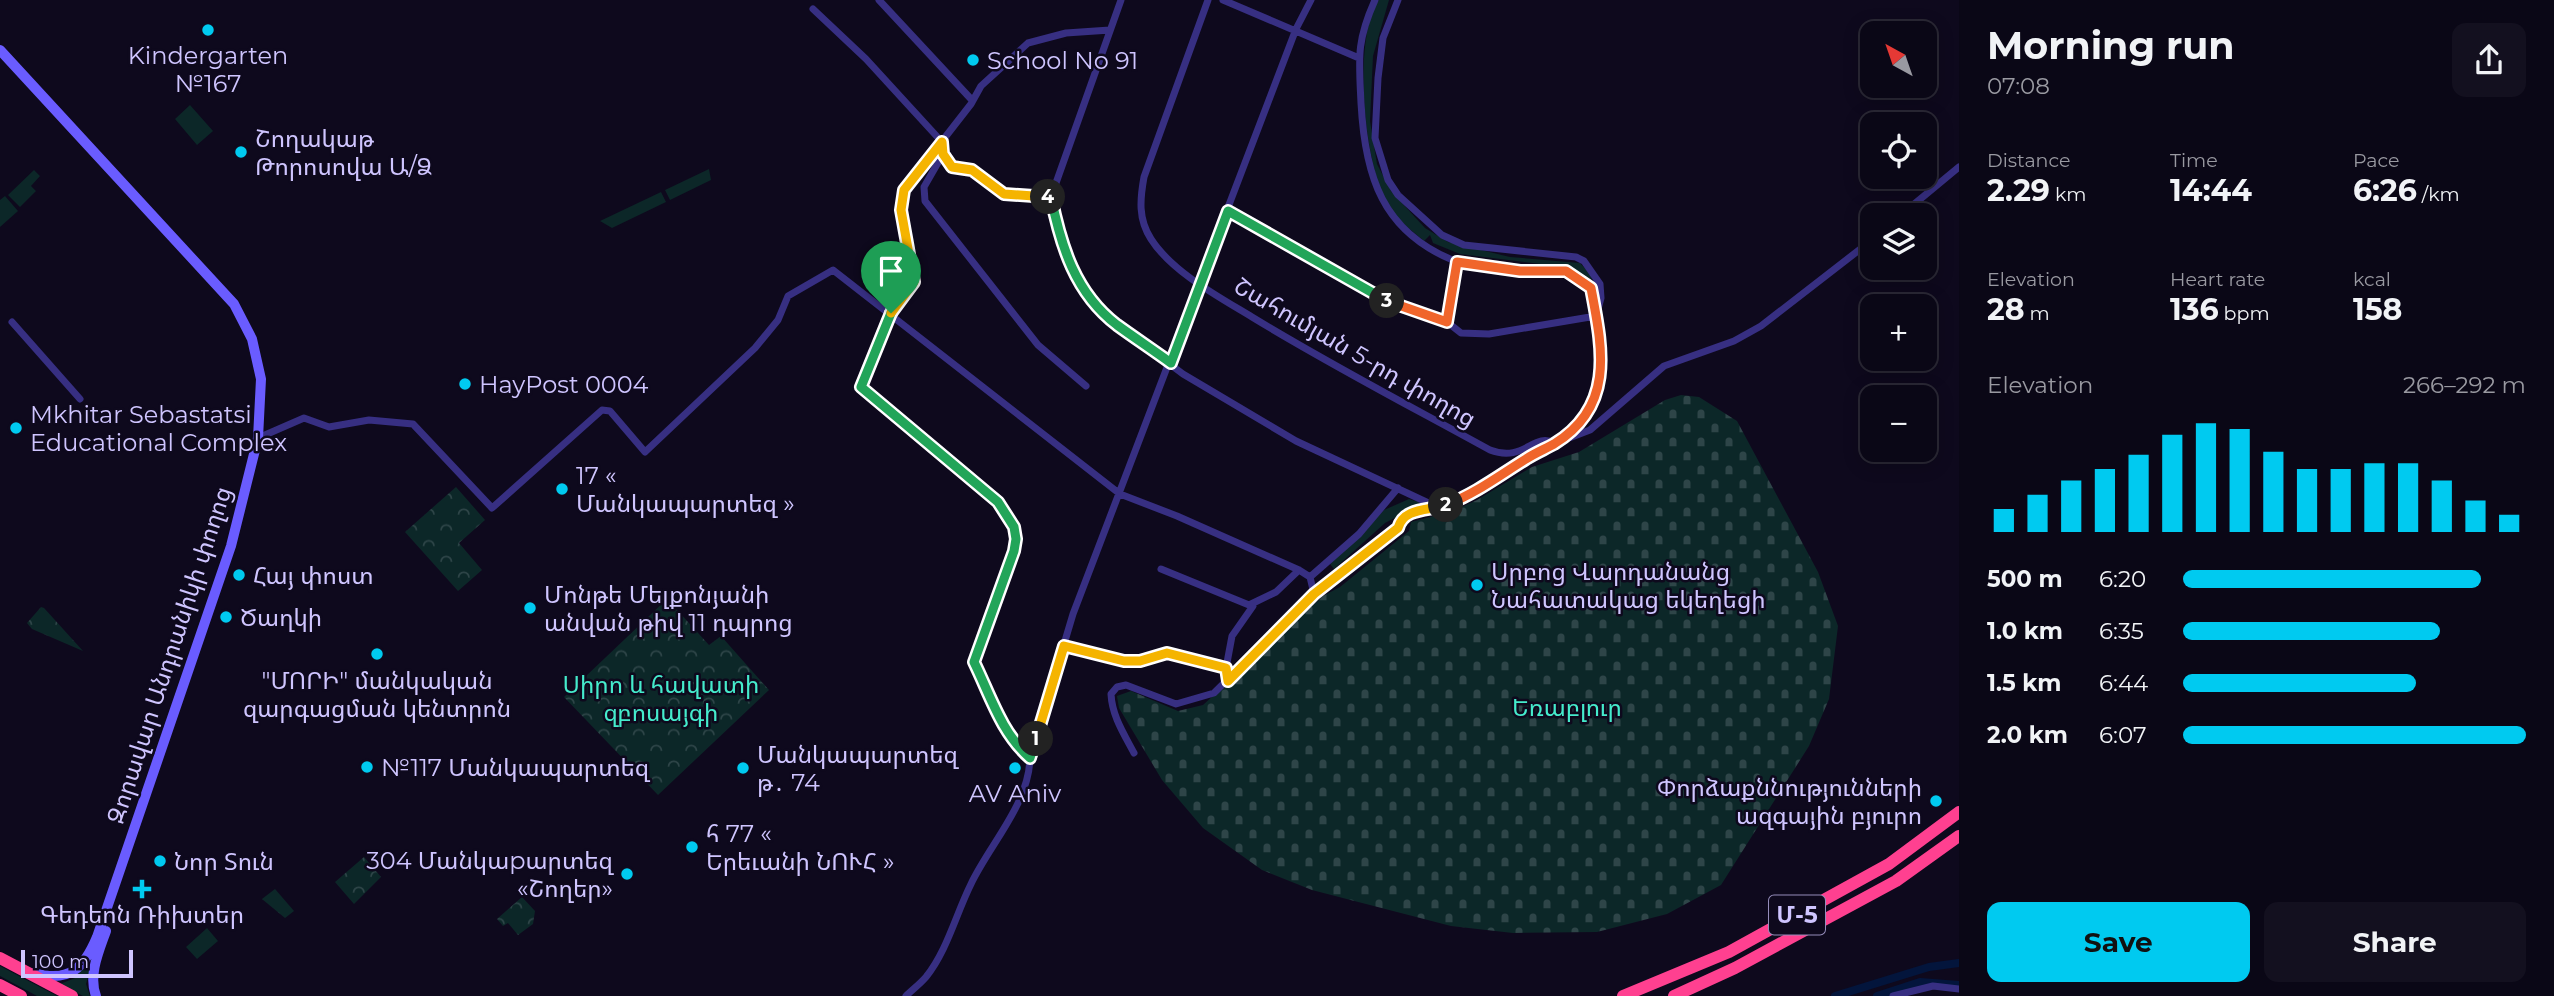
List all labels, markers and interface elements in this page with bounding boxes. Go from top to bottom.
north arrow [1860,21,1937,98]
map controls [1860,21,1937,462]
marker: Kindergarten №167 [200,22,216,38]
text: Morning run [1987,22,2235,69]
button: share [2452,23,2526,97]
place label: Kindergarten №167 [128,41,288,98]
place label: School No 91 [987,46,1138,75]
marker: School No 91 [965,52,981,68]
text: 07:08 [1987,72,2050,100]
button: locate [1860,112,1937,189]
place label: Շողակաթ Թորոսովա Ա/Ձ [255,124,432,181]
marker: Շողակաթ Թորոսովա Ա/Ձ [233,144,249,160]
text: Distance [1987,149,2070,172]
text: Time [2170,149,2218,172]
text: Pace [2353,149,2400,172]
text: 2.29 [1987,172,2050,209]
text: 14:44 [2170,172,2252,209]
text: 6:26 [2353,172,2417,209]
pin: 4 [1030,180,1066,214]
text: km [2050,183,2086,206]
text: /km [2417,183,2460,206]
text: 4 [1041,185,1054,208]
button: layers [1860,203,1937,280]
pin [861,241,921,313]
icon: arrive [872,252,910,290]
text: Elevation [1987,268,2075,291]
text: Heart rate [2170,268,2265,291]
text: kcal [2353,268,2391,291]
street label: Շահումյան 5-րդ փողոց [1229,271,1481,433]
pin: 3 [1370,284,1404,318]
text: 3 [1381,289,1392,312]
text: 28 [1987,291,2025,328]
text: 136 [2170,291,2219,328]
text: 158 [2353,291,2402,328]
button: + [1860,294,1937,371]
text: m [2025,302,2050,325]
text: bpm [2219,302,2270,325]
place label: HayPost 0004 [479,370,649,399]
text: Elevation [1987,371,2093,399]
text: 266–292 m [2403,371,2526,399]
marker: HayPost 0004 [457,376,473,392]
button: − [1860,385,1937,462]
place label: Mkhitar Sebastatsi Educational Complex [30,400,287,457]
marker: Mkhitar Sebastatsi Educational Complex [8,420,24,436]
place label: 17 « Մանկապարտեզ » [576,461,795,518]
marker: 17 « Մանկապարտեզ » [554,481,570,497]
street label: Զորավար Անդրանիկի փողոց [101,483,237,827]
pin: 2 [1428,488,1464,522]
text: 2 [1440,493,1451,516]
place label: Սրբոց Վարդանանց Նահատակաց եկեղեցի [1491,557,1766,614]
place label: Հայ փոստ [253,561,374,590]
text: 500 m [1987,565,2063,593]
text: 6:20 [2099,565,2146,593]
marker: Հայ փոստ [231,567,247,583]
marker: Սրբոց Վարդանանց Նահատակաց եկեղեցի [1469,577,1485,593]
place label: Մոնթե Մելքոնյանի անվան թիվ 11 դպրոց [544,580,793,637]
marker: Մոնթե Մելքոնյանի անվան թիվ 11 դպրոց [522,600,538,616]
place label: Ծաղկի [240,603,322,632]
marker: Ծաղկի [218,609,234,625]
text: 1.0 km [1987,617,2063,645]
text: 6:35 [2099,617,2144,645]
marker: "ՄՈՐԻ" մանկական զարգացման կենտրոն [369,646,385,662]
place label: "ՄՈՐԻ" մանկական զարգացման կենտրոն [243,666,511,723]
text: 1.5 km [1987,669,2061,697]
text: 6:44 [2099,669,2148,697]
park label: Սիրո և հավատի զբոսայգի [563,670,759,727]
park label: Եռաբլուր [1512,693,1622,722]
text: 2.0 km [1987,721,2068,749]
text: 6:07 [2099,721,2146,749]
pin: 1 [1018,722,1054,756]
text: 1 [1032,727,1039,750]
place label: Մանկապարտեզ թ․ 74 [757,740,960,797]
place label: №117 Մանկապարտեզ [381,753,651,782]
marker: №117 Մանկապարտեզ [359,759,375,775]
marker: Մանկապարտեզ թ․ 74 [735,760,751,776]
marker: AV Aniv [1007,760,1023,776]
place label: Փորձաքննությունների ազգային բյուրո [1657,773,1922,830]
place label: AV Aniv [969,779,1061,808]
marker: Փորձաքննությունների ազգային բյուրո [1928,793,1944,809]
place label: հ 77 « Երեւանի ՆՈՒՀ » [706,819,894,876]
marker: հ 77 « Երեւանի ՆՈՒՀ » [684,839,700,855]
place label: 304 Մանկաpարտեզ «Շողեր» [366,846,615,903]
place label: Նոր Տուն [174,847,274,876]
marker: Նոր Տուն [152,853,168,869]
marker: 304 Մանկաpարտեզ «Շողեր» [619,866,635,882]
marker: Գեդեոն Ռիխտեր [134,881,150,897]
road number: Մ-5 [1769,896,1825,934]
place label: Գեդեոն Ռիխտեր [40,900,244,929]
button: Save [1987,902,2250,982]
button: Share [2264,902,2526,982]
scale bar [21,947,133,979]
text: 100 m [32,950,89,973]

